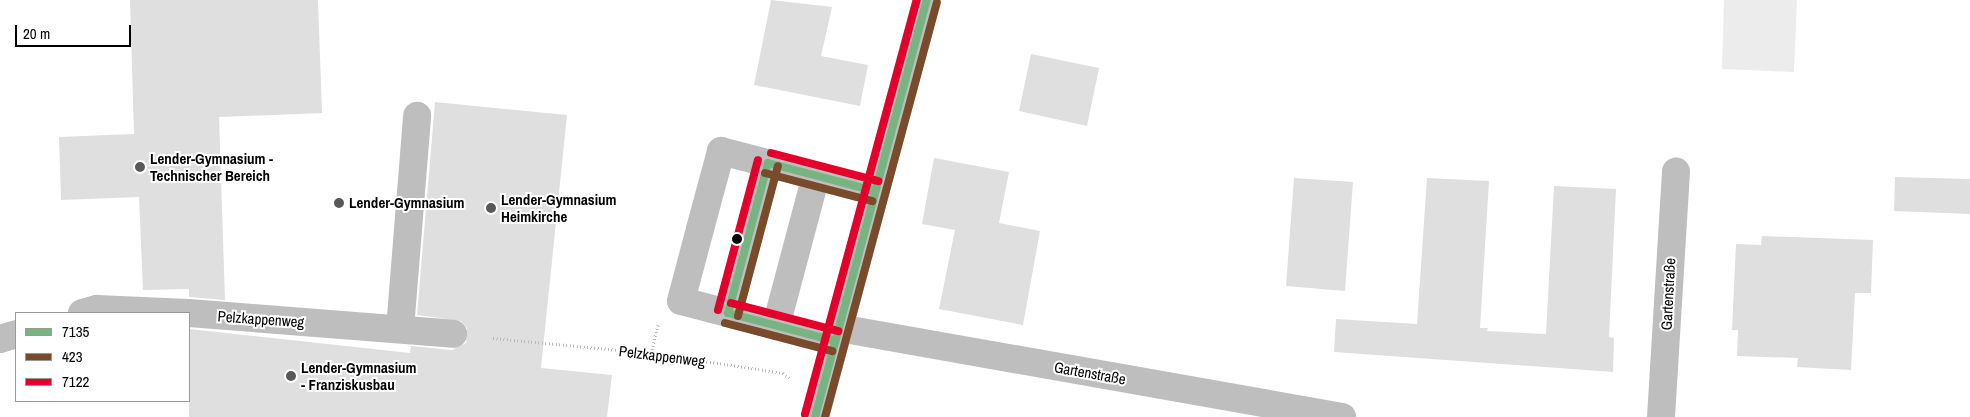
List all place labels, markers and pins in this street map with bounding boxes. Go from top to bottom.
place label: Lender-Gymnasium - Technischer Bereich [150,149,273,184]
marker: Lender-Gymnasium - Technischer Bereich [134,161,146,173]
place label: Lender-Gymnasium Heimkirche [501,190,617,225]
place label: Lender-Gymnasium [349,194,465,212]
marker: Lender-Gymnasium [333,197,345,209]
marker: Lender-Gymnasium Heimkirche [485,202,497,214]
unlabelled marker [732,234,742,244]
place label: Lender-Gymnasium - Franziskusbau [301,358,417,393]
marker: Lender-Gymnasium - Franziskusbau [285,370,297,382]

